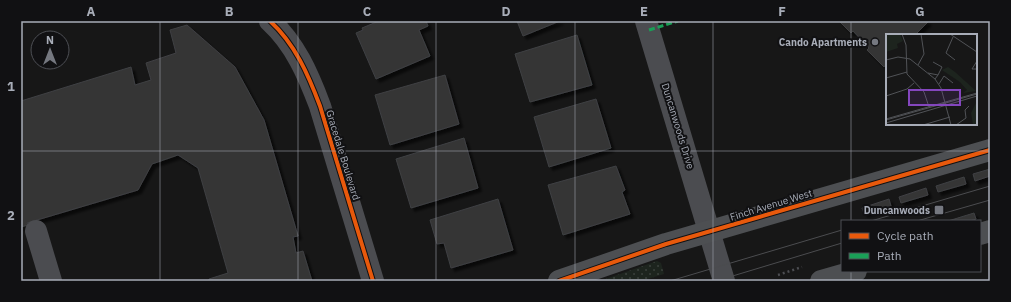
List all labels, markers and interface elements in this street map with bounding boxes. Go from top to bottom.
text: A [87,3,96,20]
text: B [225,3,234,20]
text: C [363,3,372,20]
text: D [501,3,511,20]
text: E [640,3,648,20]
text: F [778,3,786,20]
text: G [915,3,925,20]
north arrow [30,30,70,70]
text: N [46,33,54,47]
inset map [886,34,977,125]
place label: Cando Apartments [779,36,867,49]
marker: Cando Apartments [870,37,880,47]
text: 1 [7,78,15,95]
street label: Duncanwoods Drive [659,81,697,171]
street label: Gracedale Boulevard [323,108,363,202]
street label: Finch Avenue West [728,186,814,224]
place label: Duncanwoods [864,204,930,217]
marker: Duncanwoods [933,204,945,216]
text: 2 [7,207,15,224]
legend [841,220,981,272]
text: Cycle path [877,228,934,243]
text: Path [877,248,902,263]

